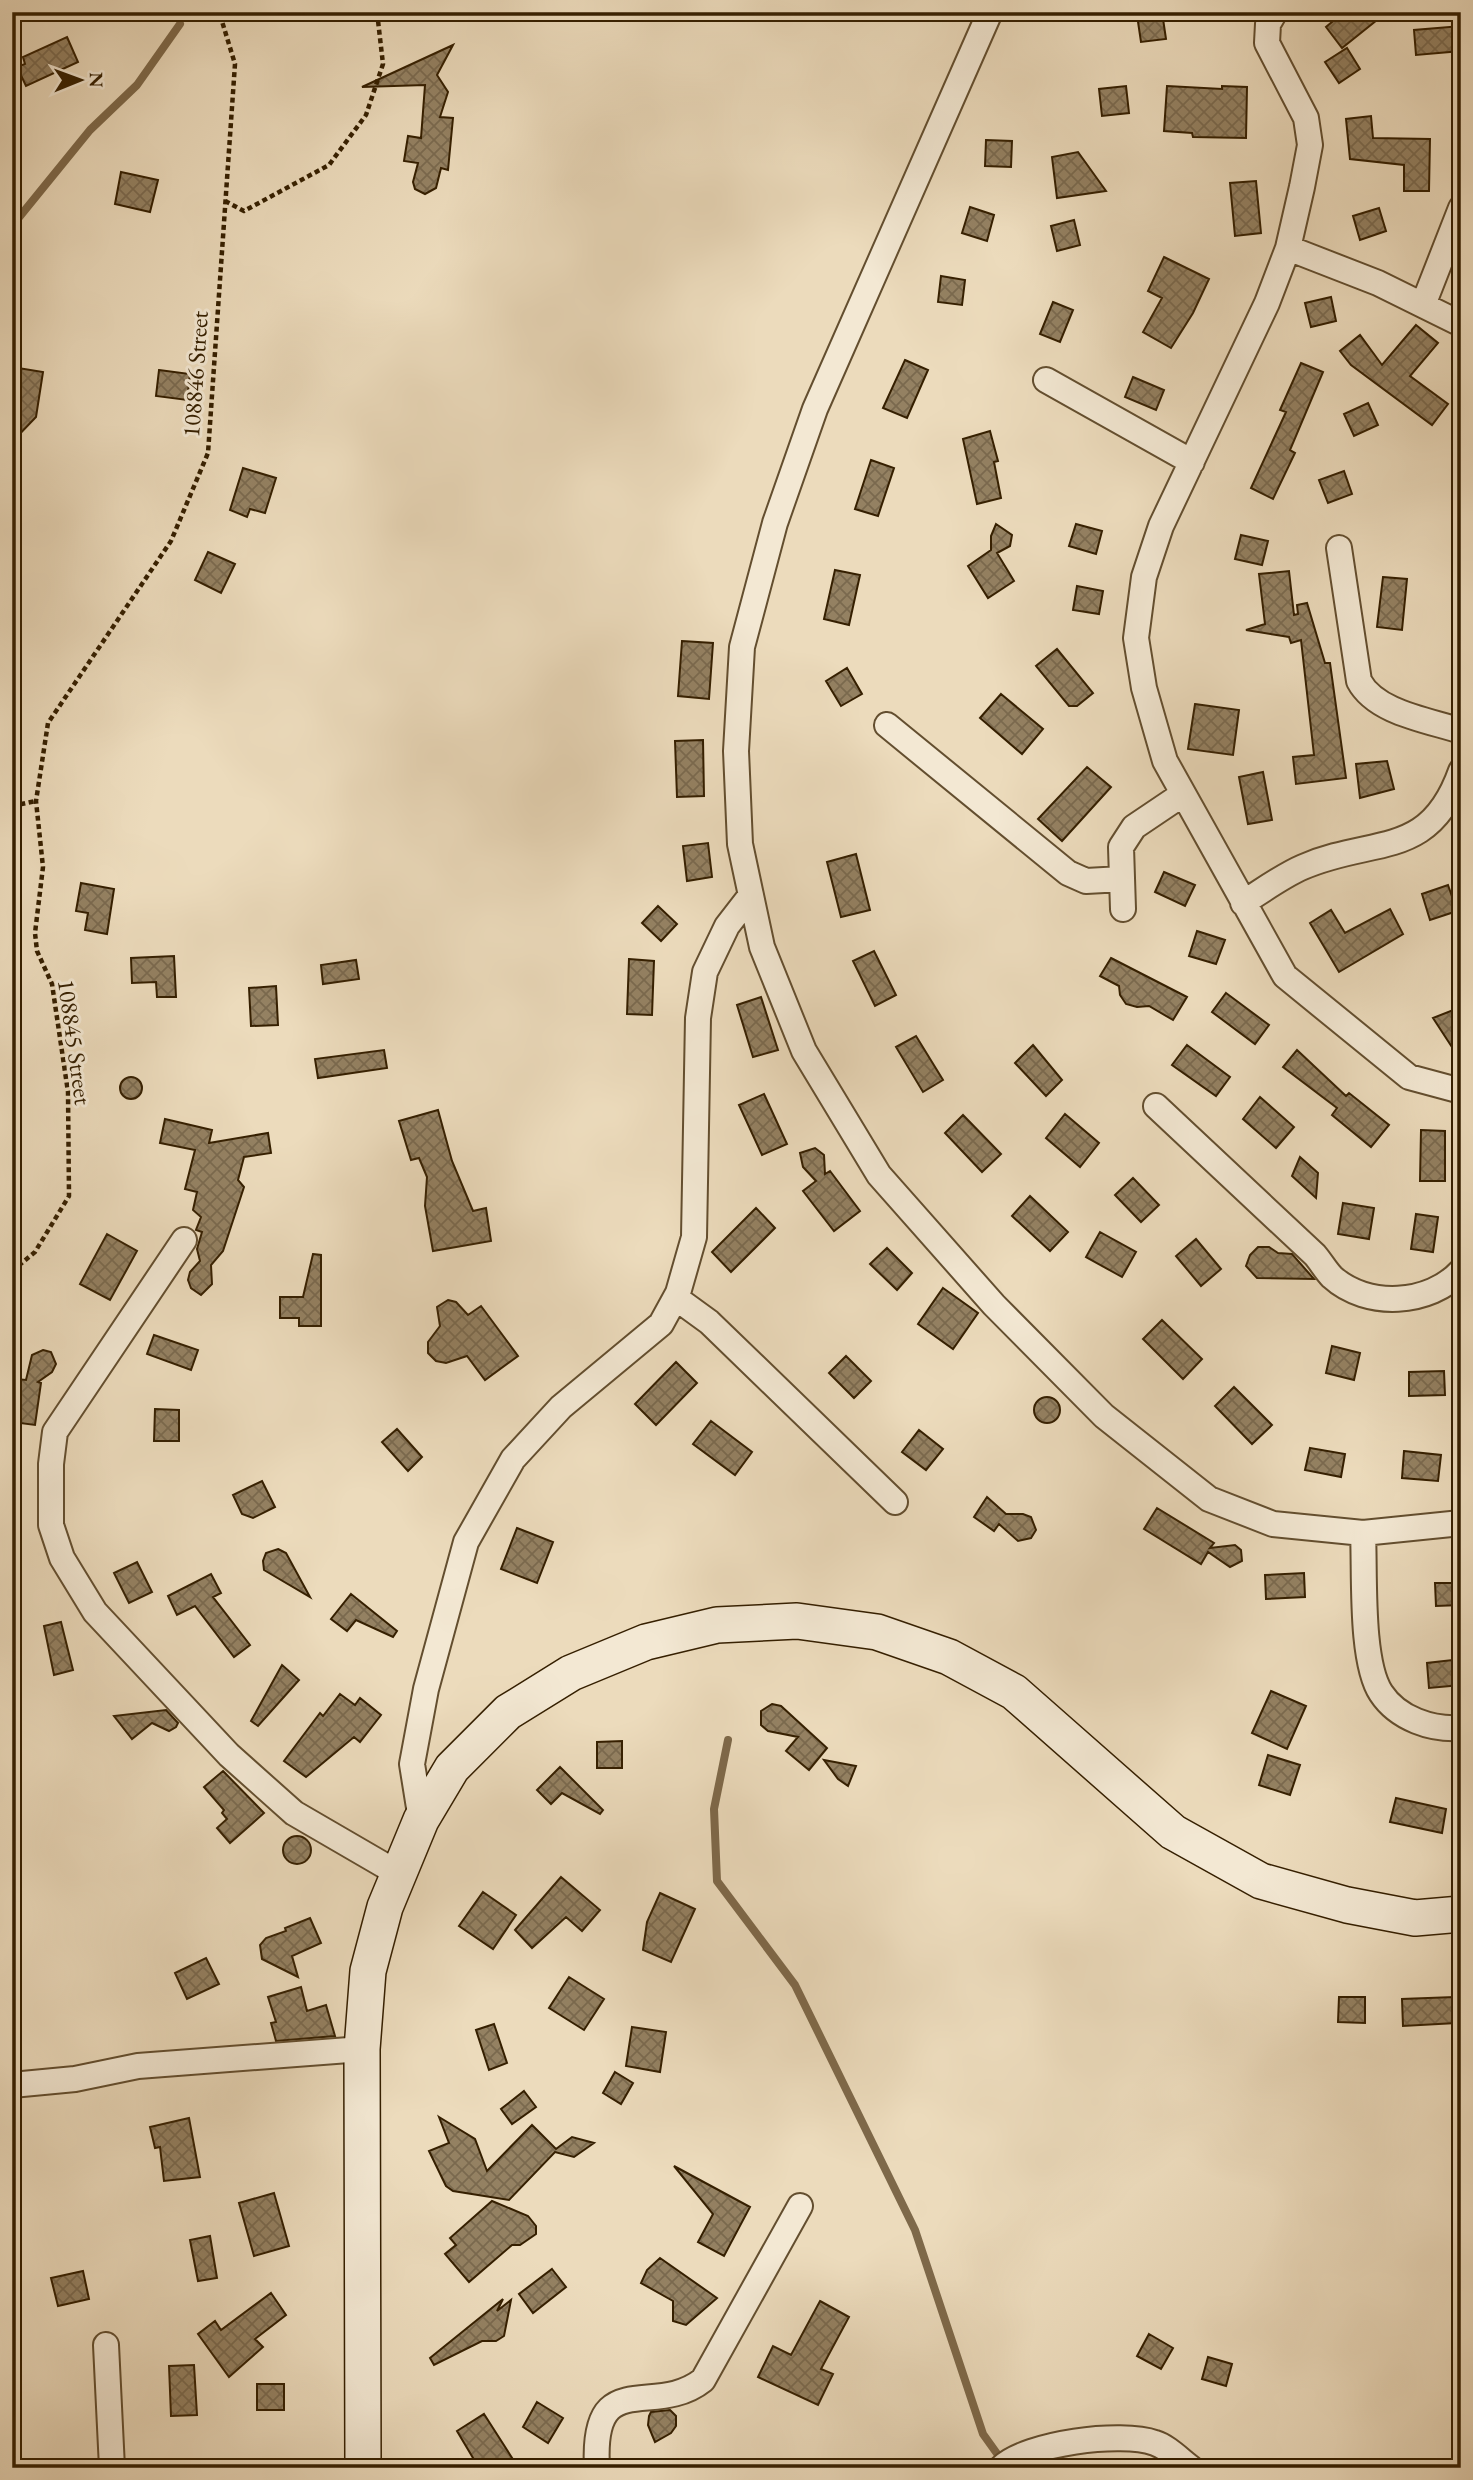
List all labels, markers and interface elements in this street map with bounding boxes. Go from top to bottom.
north arrow [46,46,116,116]
text: N [84,72,109,88]
street label: 108846 Street [175,309,215,438]
street label: 108845 Street [51,977,99,1107]

